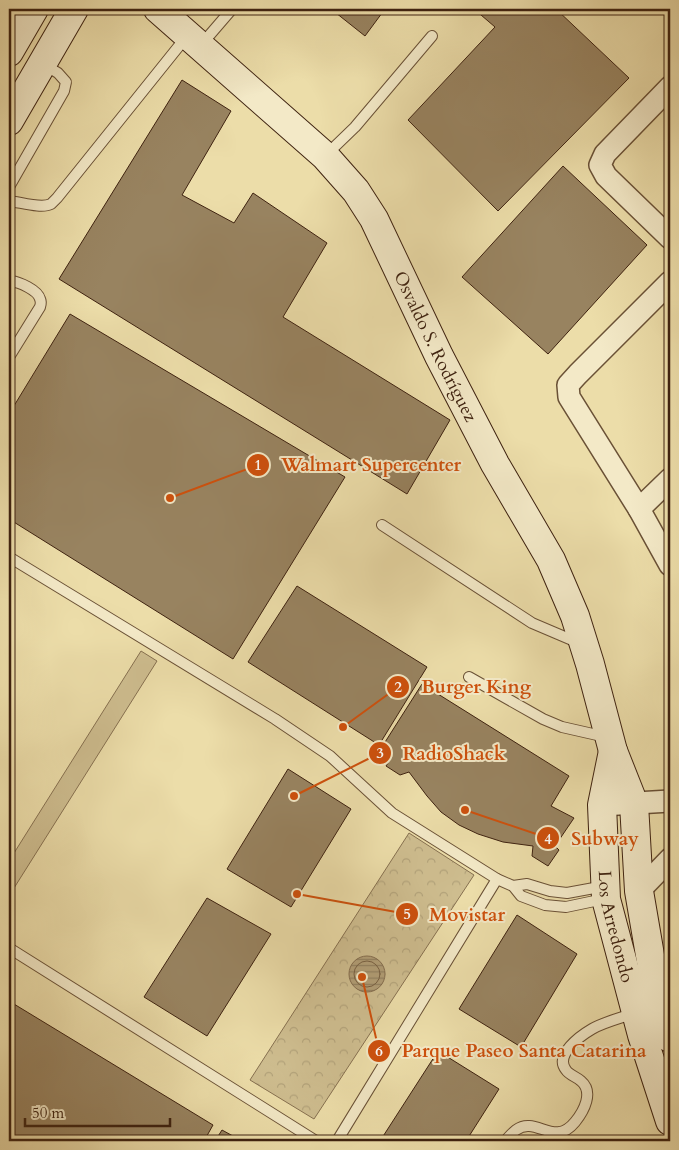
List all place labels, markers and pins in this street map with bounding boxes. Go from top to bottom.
callout: Walmart Supercenter [246,448,471,482]
callout: Burger King [386,670,541,704]
callout: RadioShack [368,736,516,770]
callout: Subway [536,821,649,855]
callout: Movistar [394,897,516,931]
callout: Parque Paseo Santa Catarina [366,1034,656,1068]

